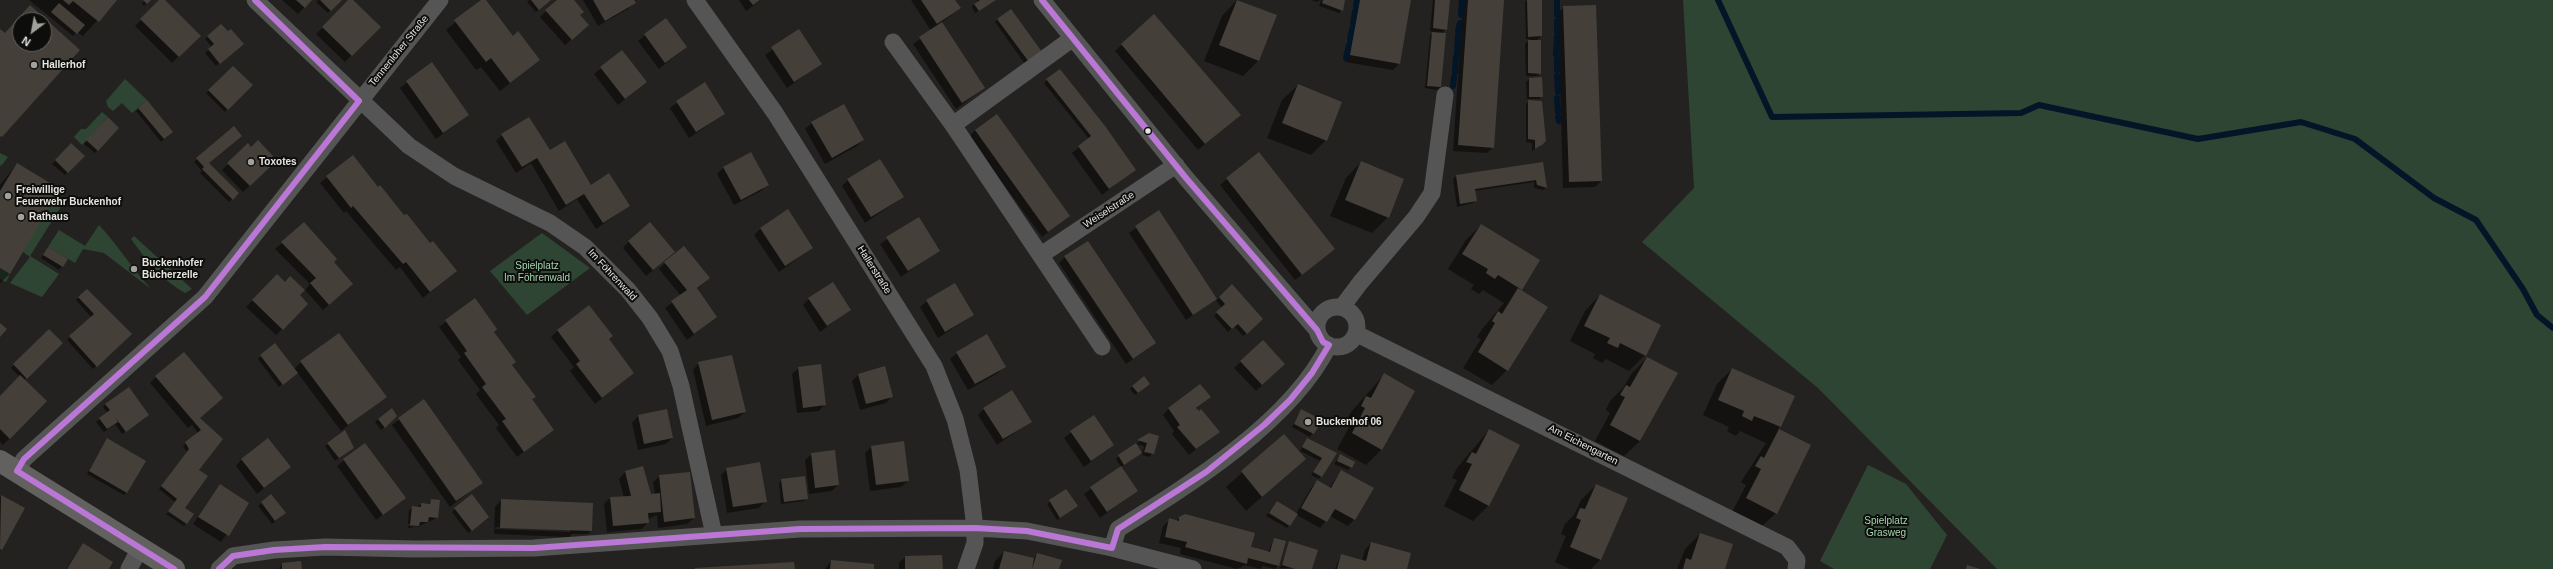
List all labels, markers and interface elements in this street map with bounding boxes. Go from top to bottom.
north arrow [12,12,52,52]
street label: Tennenloher Straße [367,13,431,89]
text: N [20,34,33,49]
place label: Hallerhof [42,59,85,71]
marker: Hallerhof [29,60,39,70]
unlabelled marker [1143,126,1153,136]
place label: Toxotes [259,156,297,168]
marker: Toxotes [246,157,256,167]
place label: Freiwillige Feuerwehr Buckenhof [16,184,121,208]
street label: Weiselstraße [1081,189,1137,231]
marker: Freiwillige Feuerwehr Buckenhof [3,191,13,201]
place label: Rathaus [29,211,68,223]
marker: Rathaus [16,212,26,222]
street label: Hallerstraße [854,244,894,296]
street label: Im Föhrenwald [585,247,639,303]
place label: Buckenhofer Bücherzelle [142,257,203,280]
park label: Spielplatz Im Föhrenwald [504,260,570,284]
marker: Buckenhofer Bücherzelle [129,264,139,274]
place label: Buckenhof 06 [1316,416,1382,428]
marker: Buckenhof 06 [1303,417,1313,427]
street label: Am Eichengarten [1546,422,1620,468]
park label: Spielplatz Grasweg [1864,515,1908,538]

